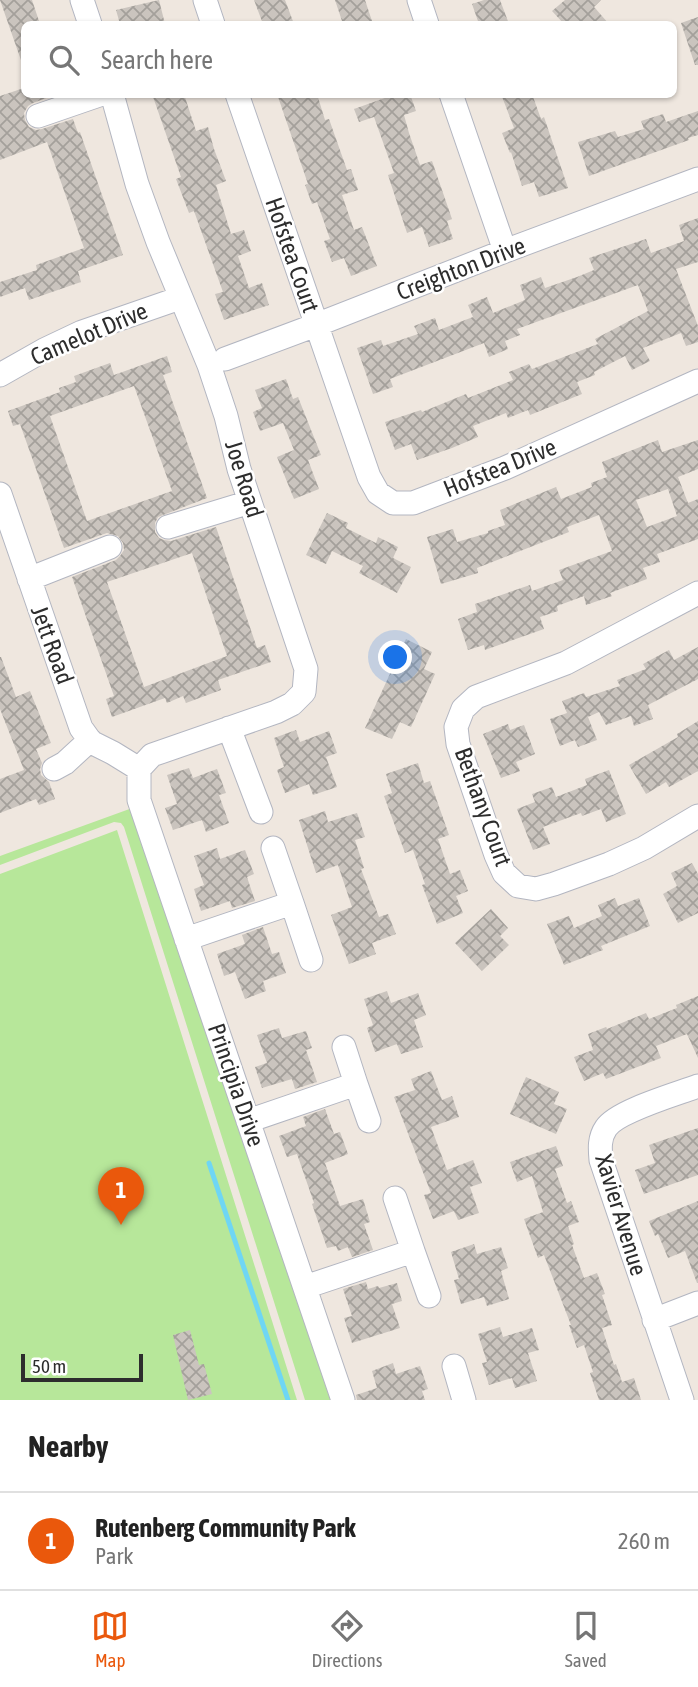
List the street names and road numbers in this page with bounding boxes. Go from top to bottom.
street label: Hofstea Court [260,194,325,316]
street label: Creighton Drive [393,232,529,305]
street label: Camelot Drive [26,297,151,370]
street label: Hofstea Drive [440,433,560,502]
street label: Joe Road [220,437,269,521]
street label: Jett Road [26,602,79,688]
street label: Bethany Court [450,744,517,870]
street label: Principia Drive [203,1020,270,1150]
street label: Xavier Avenue [590,1151,653,1279]

